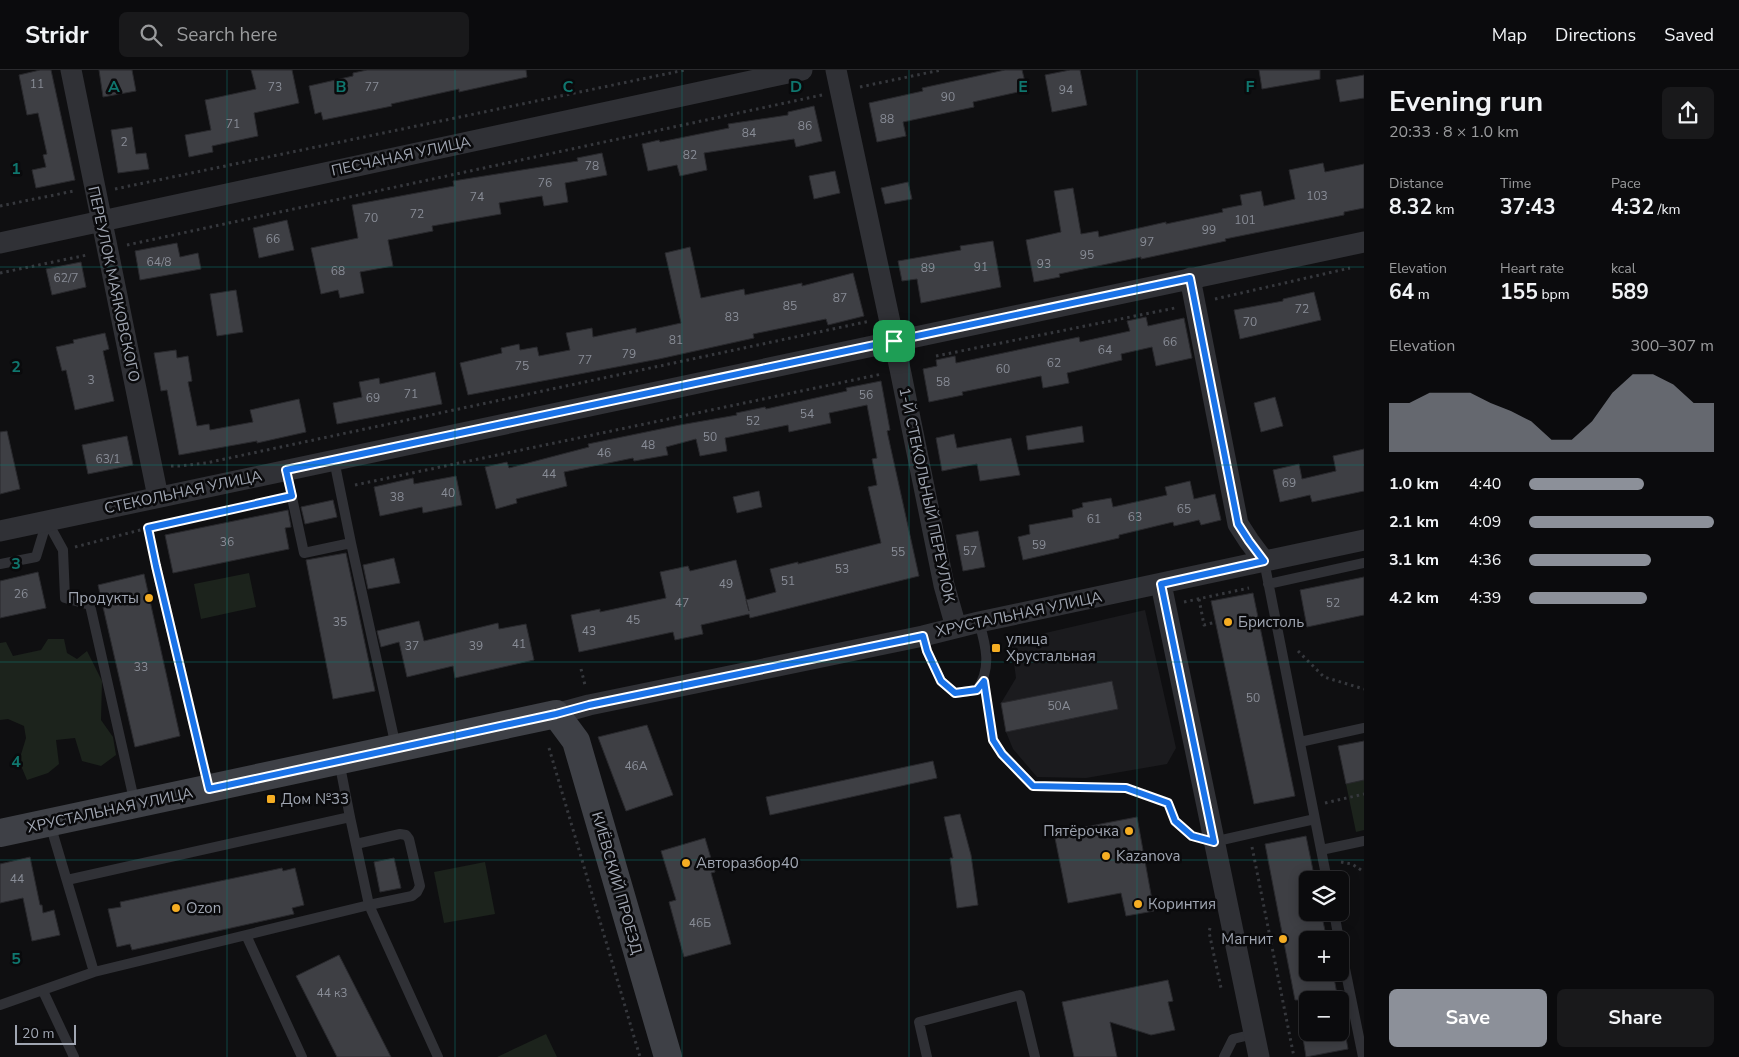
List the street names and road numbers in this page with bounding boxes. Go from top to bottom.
street label: ПЕСЧАНАЯ УЛИЦА [329,131,473,181]
street label: ПЕРЕУЛОК МАЯКОВСКОГО [83,184,145,384]
street label: 1-Й СТЕКОЛЬНЫЙ ПЕРЕУЛОК [894,386,960,605]
street label: СТЕКОЛЬНАЯ УЛИЦА [102,466,264,518]
street label: ХРУСТАЛЬНАЯ УЛИЦА [934,587,1104,641]
street label: ХРУСТАЛЬНАЯ УЛИЦА [25,783,195,837]
street label: КИЁВСКИЙ ПРОЕЗД [587,809,647,957]

